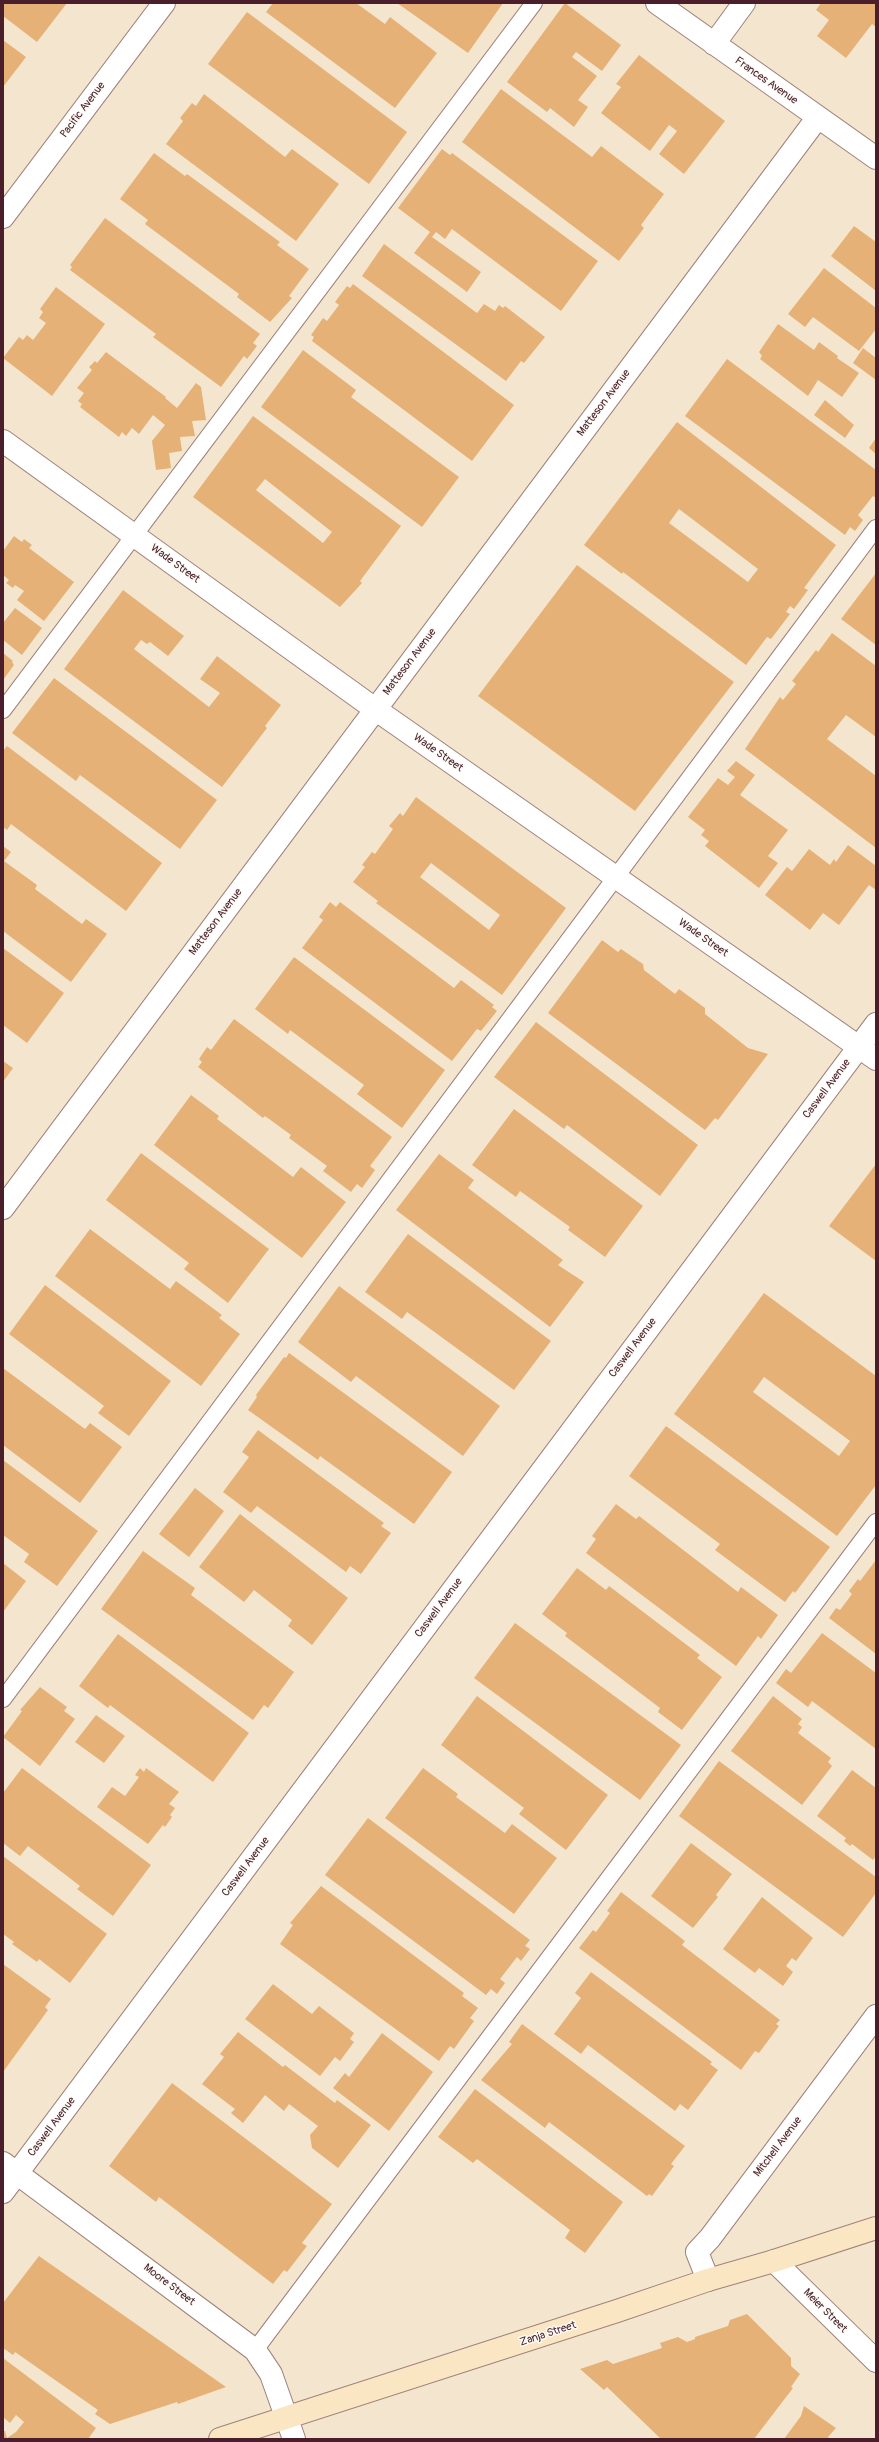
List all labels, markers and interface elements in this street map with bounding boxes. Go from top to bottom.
street label: Frances Avenue [732,54,800,108]
street label: Pacific Avenue [58,79,108,141]
street label: Matteson Avenue [575,367,633,439]
street label: Wade Street [148,542,202,586]
street label: Matteson Avenue [381,626,439,698]
street label: Wade Street [411,731,465,775]
street label: Matteson Avenue [187,886,245,958]
street label: Wade Street [676,916,730,960]
street label: Caswell Avenue [800,1057,854,1121]
street label: Caswell Avenue [606,1316,660,1380]
street label: Caswell Avenue [412,1576,466,1640]
street label: Caswell Avenue [219,1835,273,1899]
street label: Caswell Avenue [25,2095,79,2159]
street label: Mitchell Avenue [751,2114,805,2180]
street label: Moore Street [141,2261,197,2309]
street label: Meier Street [800,2286,850,2336]
street label: Zanja Street [518,2319,578,2349]

